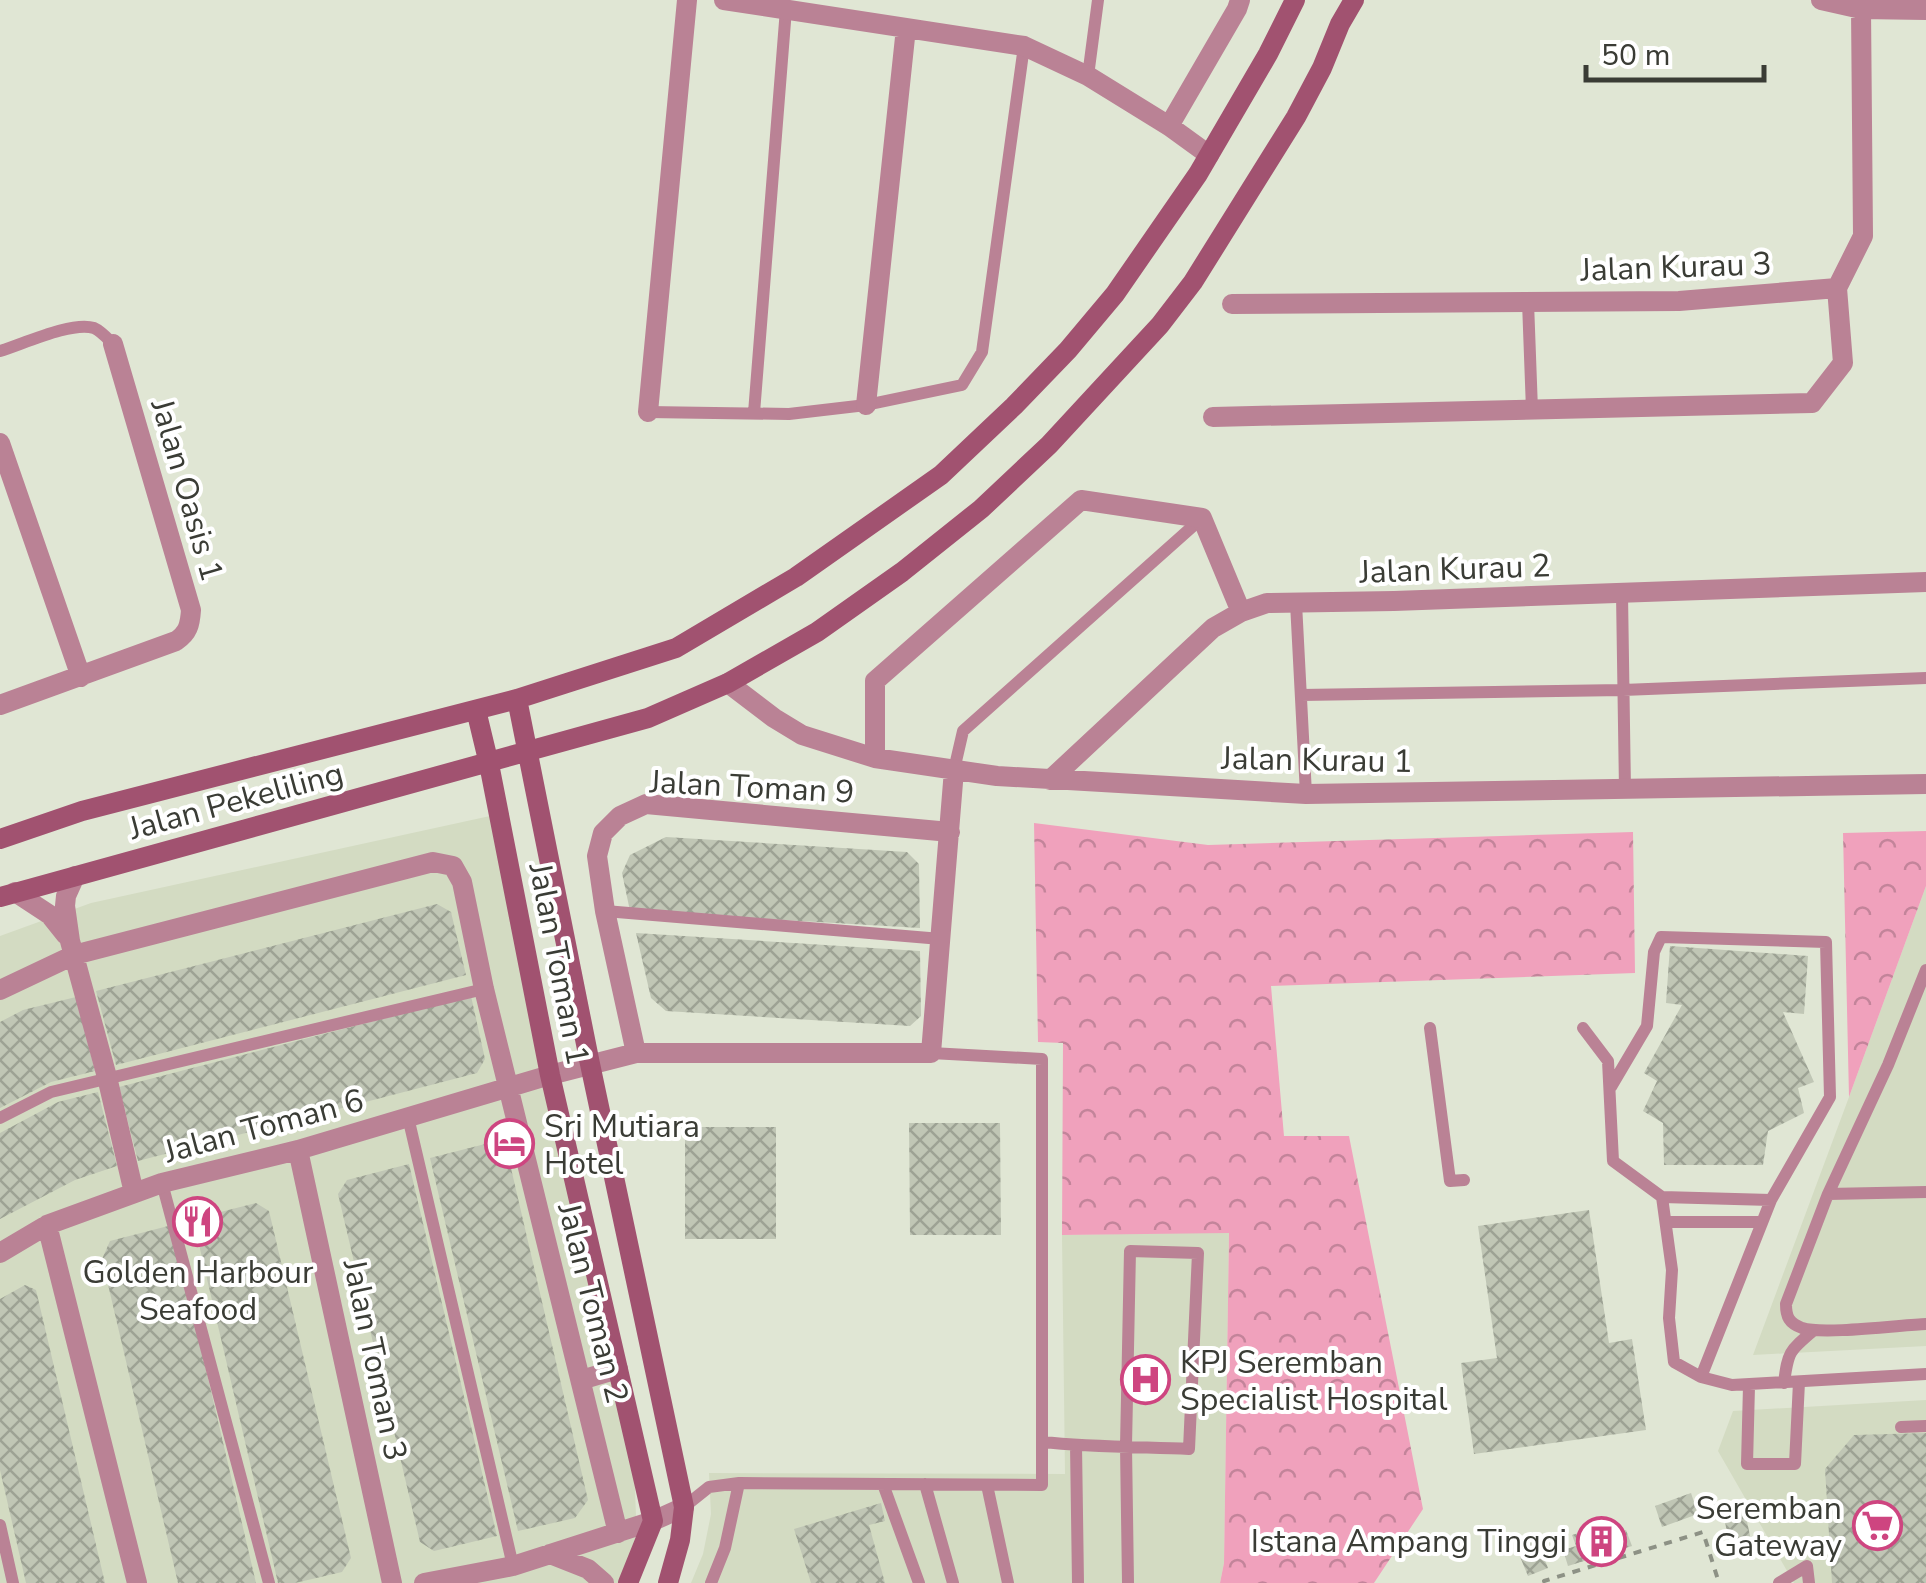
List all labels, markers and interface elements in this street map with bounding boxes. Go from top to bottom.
scale bar [1586,20,1764,82]
text: 50 m [1601,35,1670,76]
street label: Jalan Kurau 3 [1579,242,1772,292]
street label: Jalan Oasis 1 [140,393,233,586]
street label: Jalan Kurau 2 [1358,544,1551,594]
street label: Jalan Kurau 1 [1220,737,1413,783]
street label: Jalan Pekeliling [123,752,348,851]
street label: Jalan Toman 9 [648,760,855,814]
street label: Jalan Toman 1 [518,858,600,1069]
street label: Jalan Toman 6 [159,1079,368,1174]
place label: Sri Mutiara Hotel [544,1105,700,1185]
hotel icon: Sri Mutiara Hotel [483,1118,535,1170]
restaurant icon: Golden Harbour Seafood [172,1196,224,1248]
street label: Jalan Toman 2 [547,1198,639,1408]
place label: Golden Harbour Seafood [82,1251,314,1331]
street label: Jalan Toman 3 [332,1254,417,1465]
place label: KPJ Seremban Specialist Hospital [1180,1341,1448,1421]
hospital icon: KPJ Seremban Specialist Hospital [1119,1354,1171,1406]
place label: Seremban Gateway [1696,1487,1843,1567]
supermarket icon: Seremban Gateway [1851,1500,1903,1552]
building icon: Istana Ampang Tinggi [1576,1515,1628,1567]
place label: Istana Ampang Tinggi [1251,1520,1567,1563]

